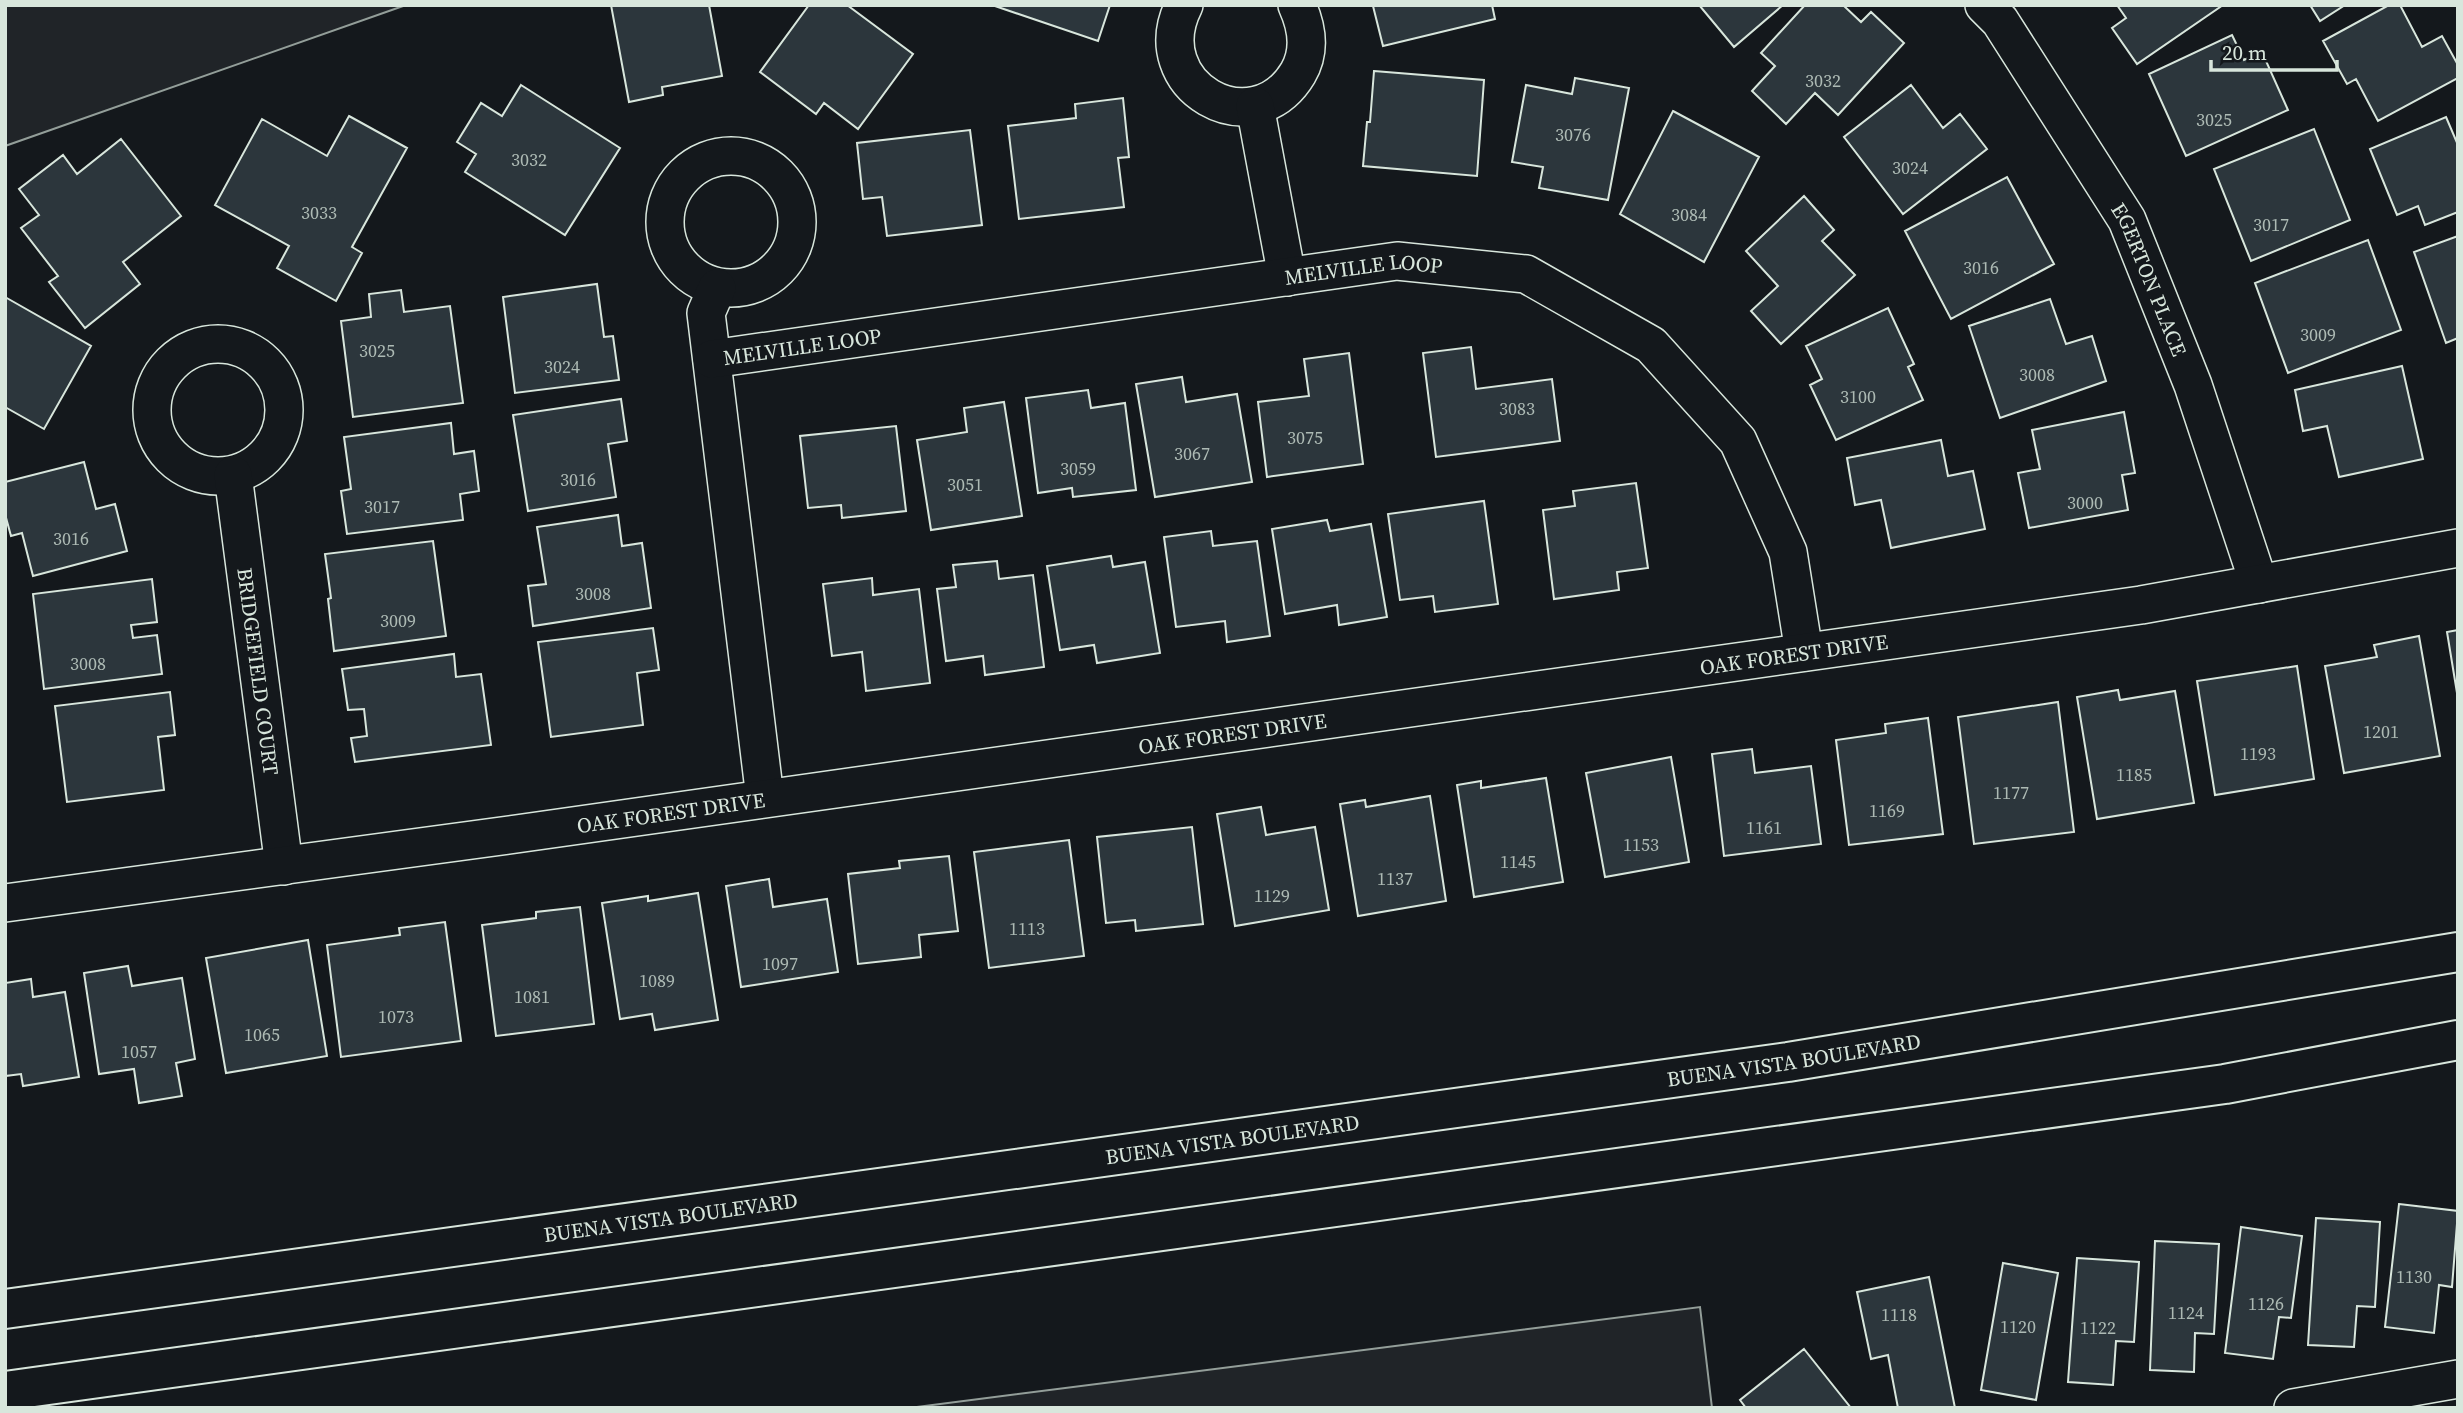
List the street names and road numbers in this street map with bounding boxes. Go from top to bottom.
street label: EGERTON PLACE [2105,197,2194,360]
street label: MELVILLE LOOP [1282,246,1444,291]
street label: MELVILLE LOOP [721,320,883,372]
street label: BRIDGEFIELD COURT [231,566,287,777]
street label: OAK FOREST DRIVE [1698,626,1890,682]
street label: OAK FOREST DRIVE [1136,705,1328,761]
street label: OAK FOREST DRIVE [575,785,767,840]
street label: BUENA VISTA BOULEVARD [1665,1026,1923,1093]
street label: BUENA VISTA BOULEVARD [1103,1107,1361,1171]
street label: BUENA VISTA BOULEVARD [542,1185,800,1249]

